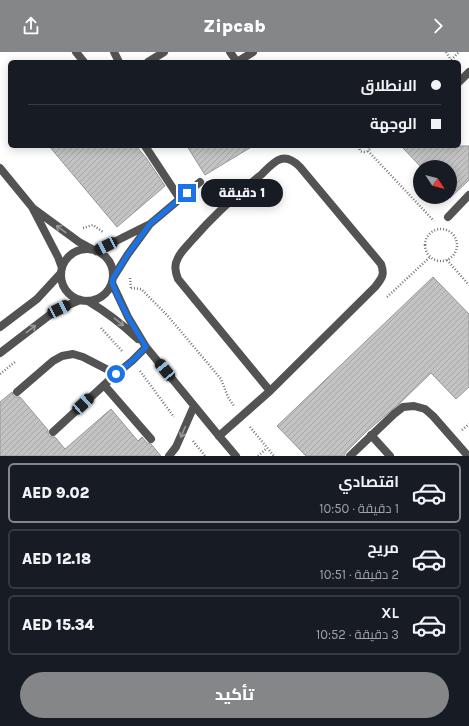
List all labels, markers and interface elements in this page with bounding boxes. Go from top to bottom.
icon: share [20,15,42,37]
text: Zipcab [203,15,266,37]
icon: forward [427,15,449,37]
text: الانطلاق [361,77,417,95]
text: الوجهة [370,115,417,133]
north arrow [413,160,457,204]
map controls [413,160,457,204]
callout: 1 دقيقة [201,179,283,207]
route end [178,184,196,202]
text: 1 دقيقة [219,185,265,200]
one-way arrow [56,225,67,233]
car [93,235,119,257]
car [46,298,72,320]
one-way arrow [113,317,124,326]
one-way arrow [25,325,36,334]
car [153,357,177,383]
route start [107,365,125,383]
car [70,392,96,416]
one-way arrow [179,425,186,437]
text: اقتصادي [339,473,399,491]
icon: car [411,475,447,511]
text: AED 9.02 [22,484,89,502]
text: 1 دقيقة · 10:50 [319,501,399,516]
text: مريح [367,539,399,557]
icon: car [411,541,447,577]
text: AED 12.18 [22,550,91,568]
text: 2 دقيقة · 10:51 [319,567,399,582]
text: XL [381,604,399,622]
icon: car [411,607,447,643]
text: AED 15.34 [22,616,94,634]
text: 3 دقيقة · 10:52 [316,627,399,642]
button: تأكيد [20,672,449,718]

